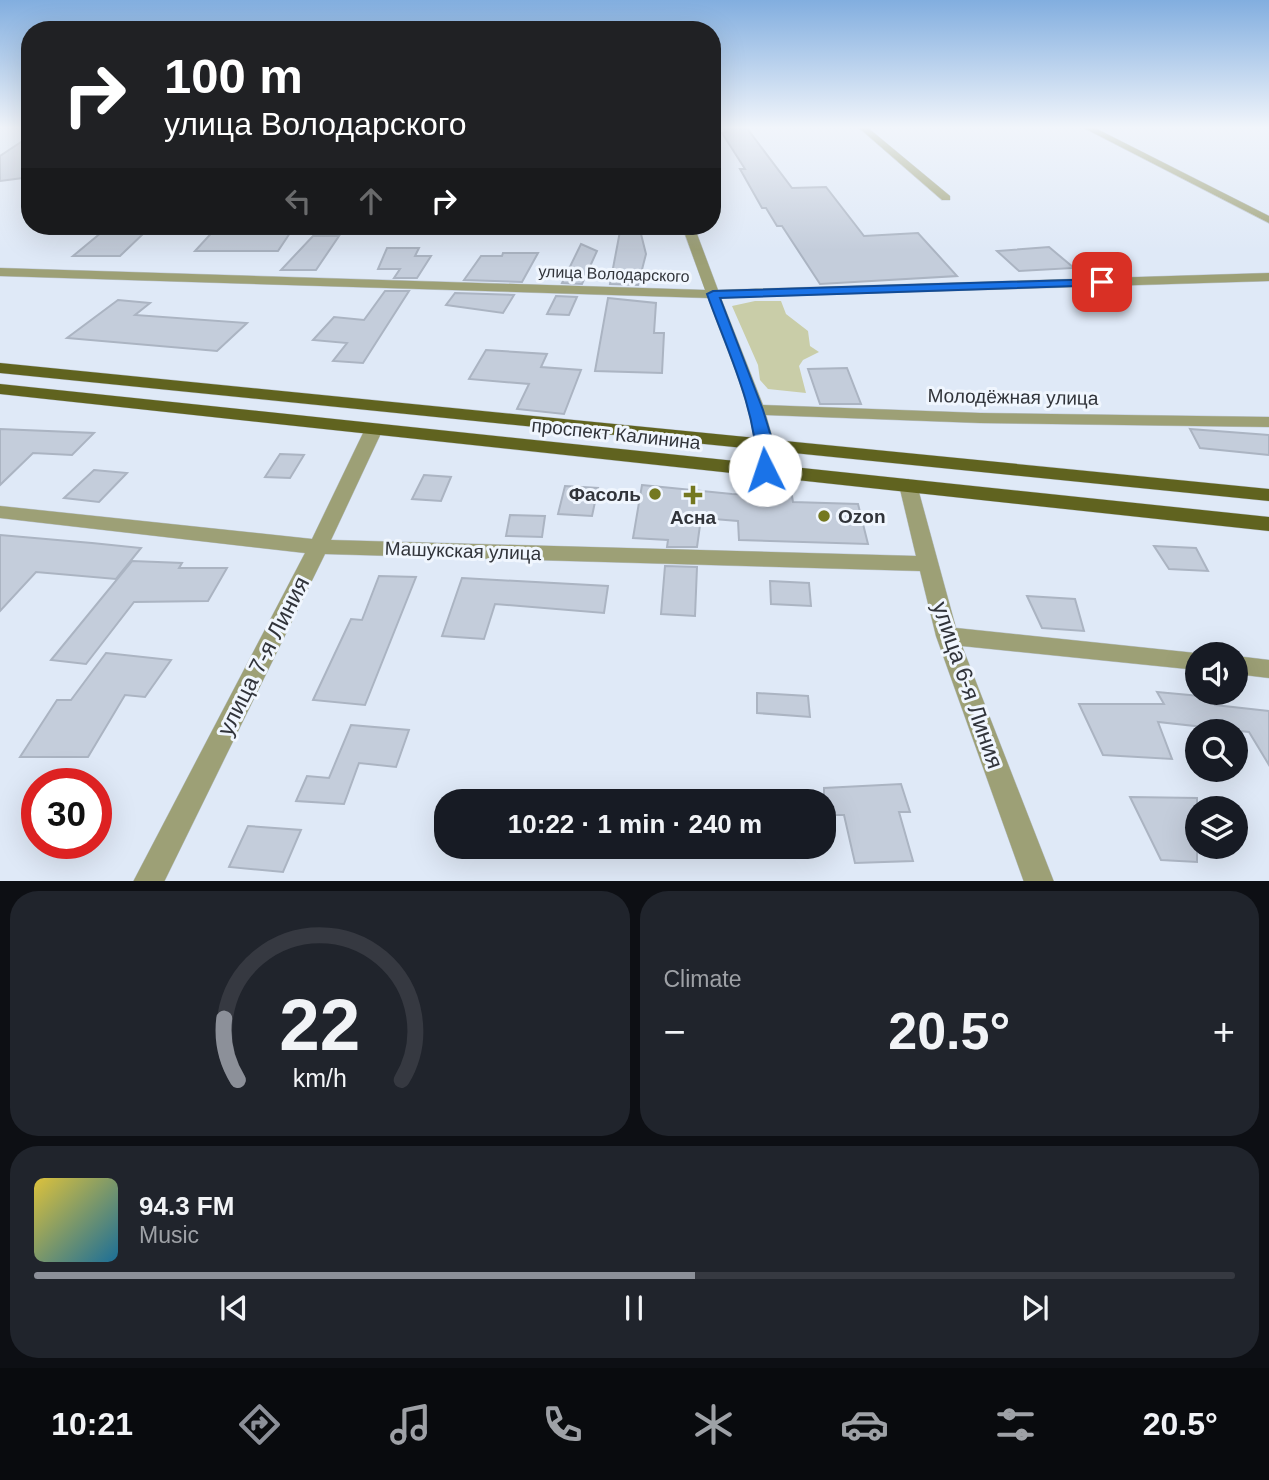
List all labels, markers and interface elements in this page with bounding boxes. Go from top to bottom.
icon: right [49,49,140,140]
text: 100 m [164,49,303,103]
text: улица Володарского [164,106,467,142]
icon: left [279,182,317,220]
icon: ahead [352,182,390,220]
icon: right [425,182,463,220]
pin [1072,252,1132,312]
street label: улица Володарского [538,263,690,285]
icon: arrive [1083,263,1121,301]
street label: Молодёжная улица [927,385,1099,409]
street label: проспект Калинина [530,415,702,453]
position arrow [728,433,802,507]
place label: Фасоль [569,484,641,505]
marker: Фасоль [647,486,663,502]
marker: Асна [685,487,701,503]
place label: Ozon [838,506,886,527]
place label: Асна [670,507,716,528]
marker: Ozon [816,508,832,524]
street label: Машукская улица [384,538,542,564]
street label: улица 7-я Линия [212,572,314,740]
street label: улица 6-я Линия [927,598,1009,772]
map controls [1185,642,1248,859]
button: sound [1185,642,1248,705]
button: search [1185,719,1248,782]
speed limit sign: 30 [21,768,112,859]
button: layers [1185,796,1248,859]
text: 10:22 · 1 min · 240 m [508,809,762,839]
text: Climate [664,966,741,992]
text: 22 [279,984,360,1065]
text: 20.5° [888,1002,1010,1060]
text: − [664,1011,686,1053]
text: + [1213,1011,1235,1053]
text: km/h [293,1063,347,1091]
text: 94.3 FM [139,1191,234,1221]
text: Music [139,1222,199,1248]
icon: previous [215,1289,253,1327]
icon: pause [615,1289,653,1327]
icon: next [1016,1289,1054,1327]
icon: directions [235,1400,284,1449]
icon: music [386,1400,435,1449]
icon: phone [538,1400,587,1449]
icon: climate [689,1400,738,1449]
icon: car [840,1400,889,1449]
icon: filters [991,1400,1040,1449]
text: 10:21 [51,1406,133,1442]
text: 20.5° [1143,1406,1218,1442]

